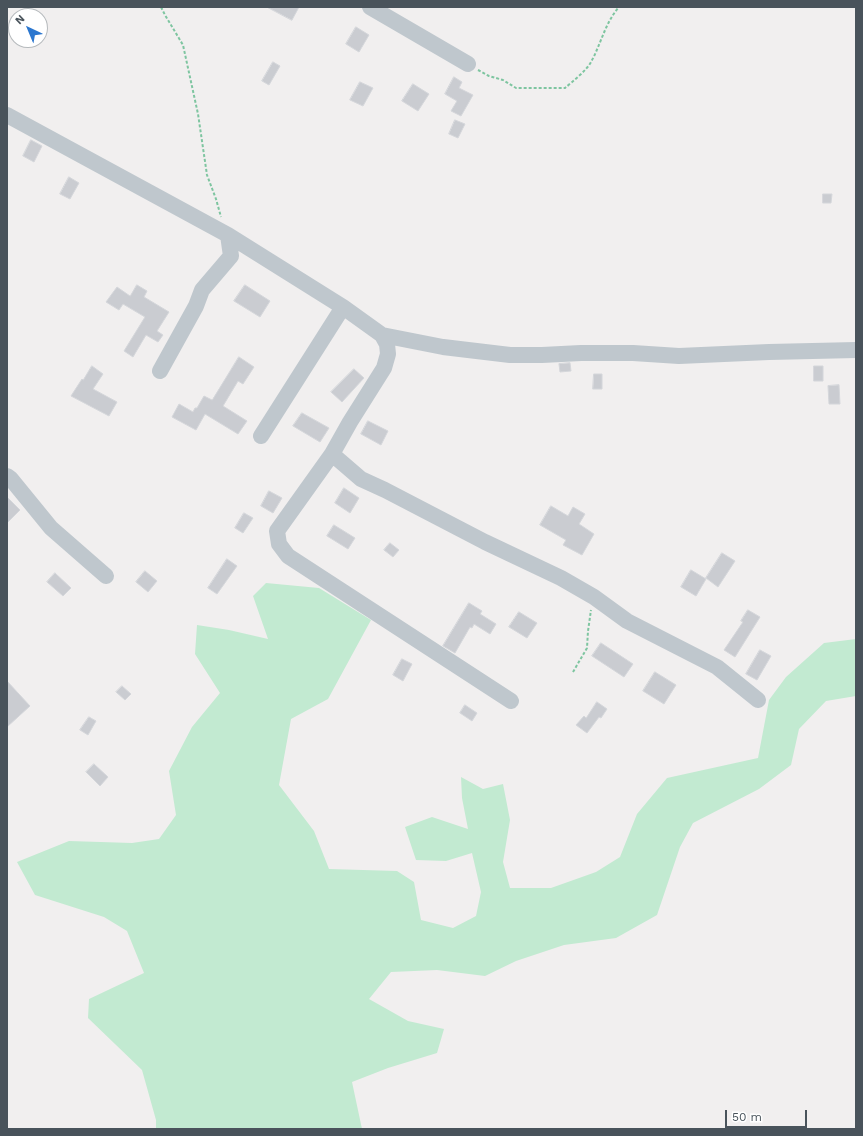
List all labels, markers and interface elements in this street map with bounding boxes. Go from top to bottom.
north arrow [8,8,48,48]
text: N [13,12,27,27]
scale bar [727,1102,809,1128]
text: 50 m [732,1110,762,1124]

